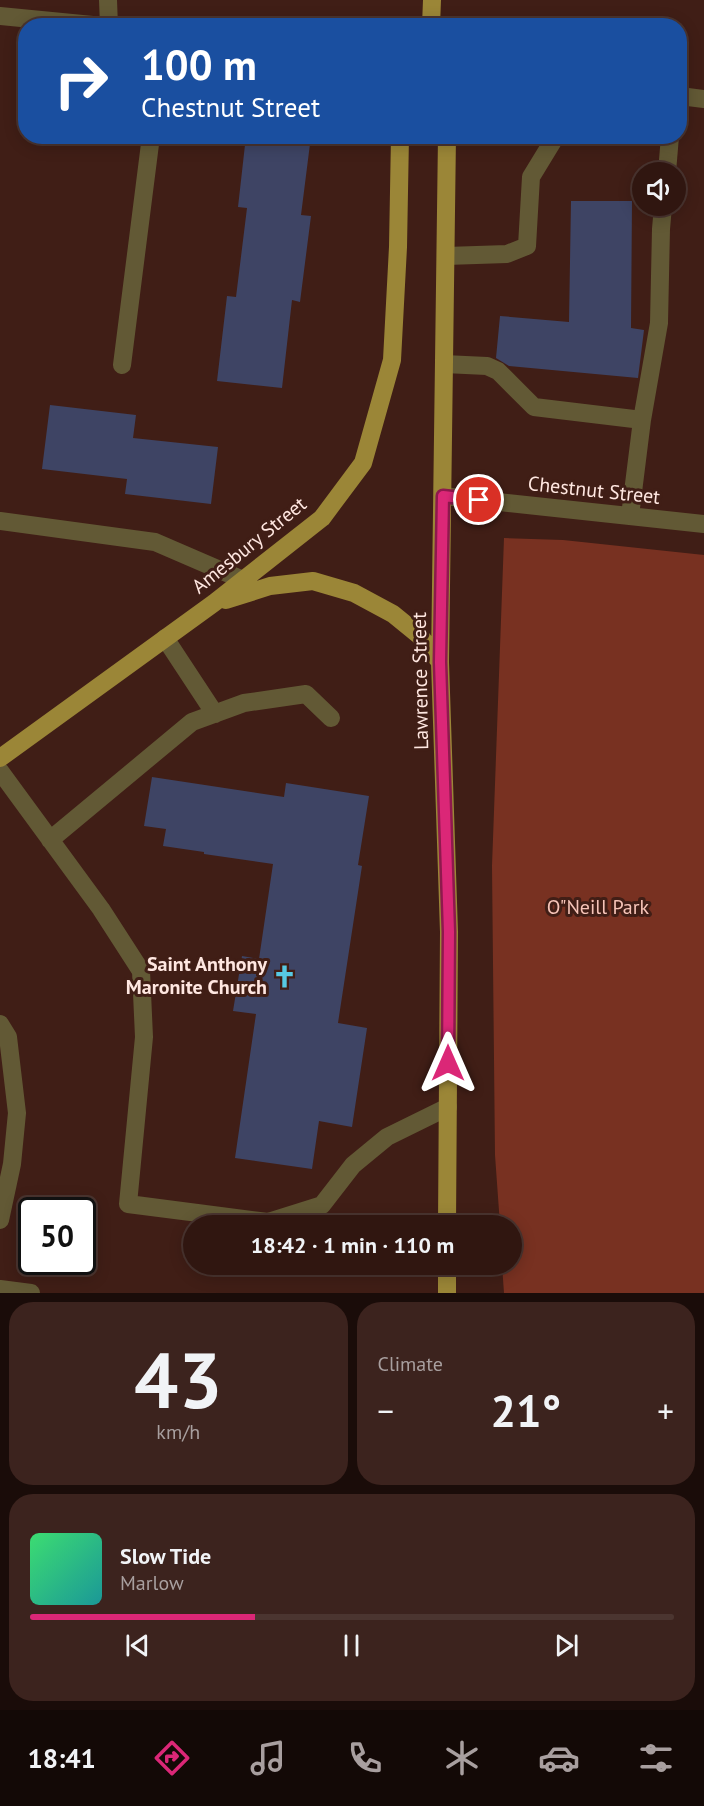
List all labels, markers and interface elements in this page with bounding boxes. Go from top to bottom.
text: 100 m [141,37,257,92]
icon: right [42,42,120,120]
text: Chestnut Street [141,90,320,124]
map controls [632,162,686,216]
button: sound [632,162,686,216]
street label: Chestnut Street [527,470,662,510]
pin [453,474,504,525]
icon: arrive [462,483,495,516]
street label: Amesbury Street [186,491,312,599]
street label: Lawrence Street [406,612,434,750]
park label: O"Neill Park [547,894,650,920]
place label: Saint Anthony Maronite Church [126,951,267,1000]
church icon: Saint Anthony Maronite Church [272,963,298,989]
position arrow [416,1031,480,1095]
speed limit sign: 50 [18,1197,96,1275]
text: 18:42 · 1 min · 110 m [251,1231,454,1259]
text: 43 [134,1329,222,1430]
text: Climate [378,1351,443,1377]
text: 21° [490,1381,561,1439]
text: − [378,1389,394,1432]
text: + [657,1389,674,1432]
text: km/h [156,1419,200,1445]
text: Slow Tide [120,1542,211,1570]
text: Marlow [120,1570,184,1596]
icon: previous [121,1629,154,1662]
icon: pause [335,1629,368,1662]
icon: next [550,1629,583,1662]
icon: directions [151,1737,193,1779]
icon: music [247,1737,289,1779]
icon: phone [344,1737,386,1779]
icon: climate [441,1737,483,1779]
icon: car [538,1737,580,1779]
icon: filters [635,1737,677,1779]
text: 18:41 [27,1741,96,1775]

